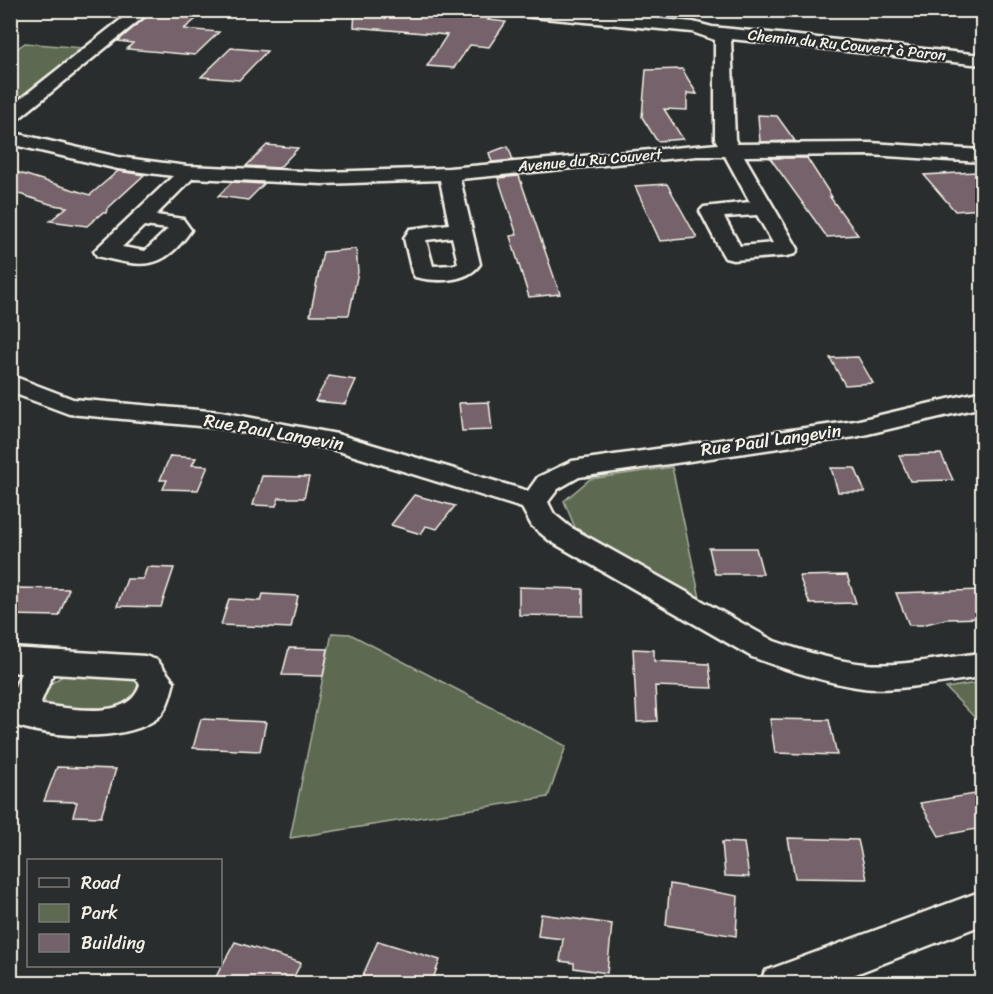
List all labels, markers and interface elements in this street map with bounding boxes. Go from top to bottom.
street label: Chemin du Ru Couvert à Paron [747,22,947,68]
street label: Avenue du Ru Couvert [516,141,664,179]
street label: Rue Paul Langevin [202,404,347,460]
street label: Rue Paul Langevin [699,414,844,466]
legend [27,859,222,967]
text: Road [81,867,121,899]
text: Park [81,897,118,929]
text: Building [81,927,145,959]

